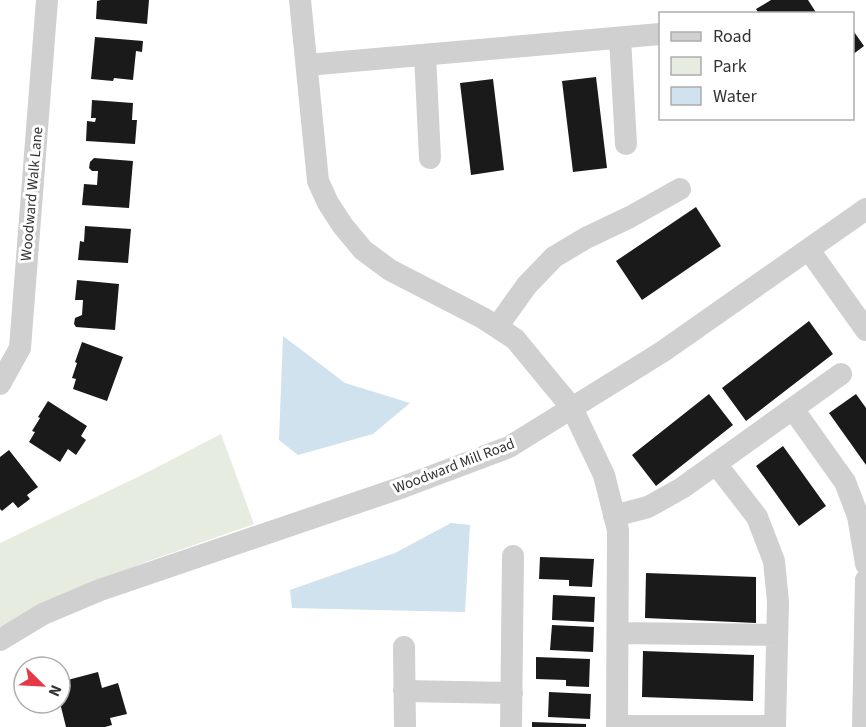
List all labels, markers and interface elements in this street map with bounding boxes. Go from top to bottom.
legend [659,12,854,120]
text: Road [713,24,752,49]
text: Park [713,54,747,79]
text: Water [713,84,757,109]
street label: Woodward Walk Lane [16,126,48,262]
street label: Woodward Mill Road [390,433,518,499]
north arrow [12,655,72,715]
text: N [43,681,67,700]

